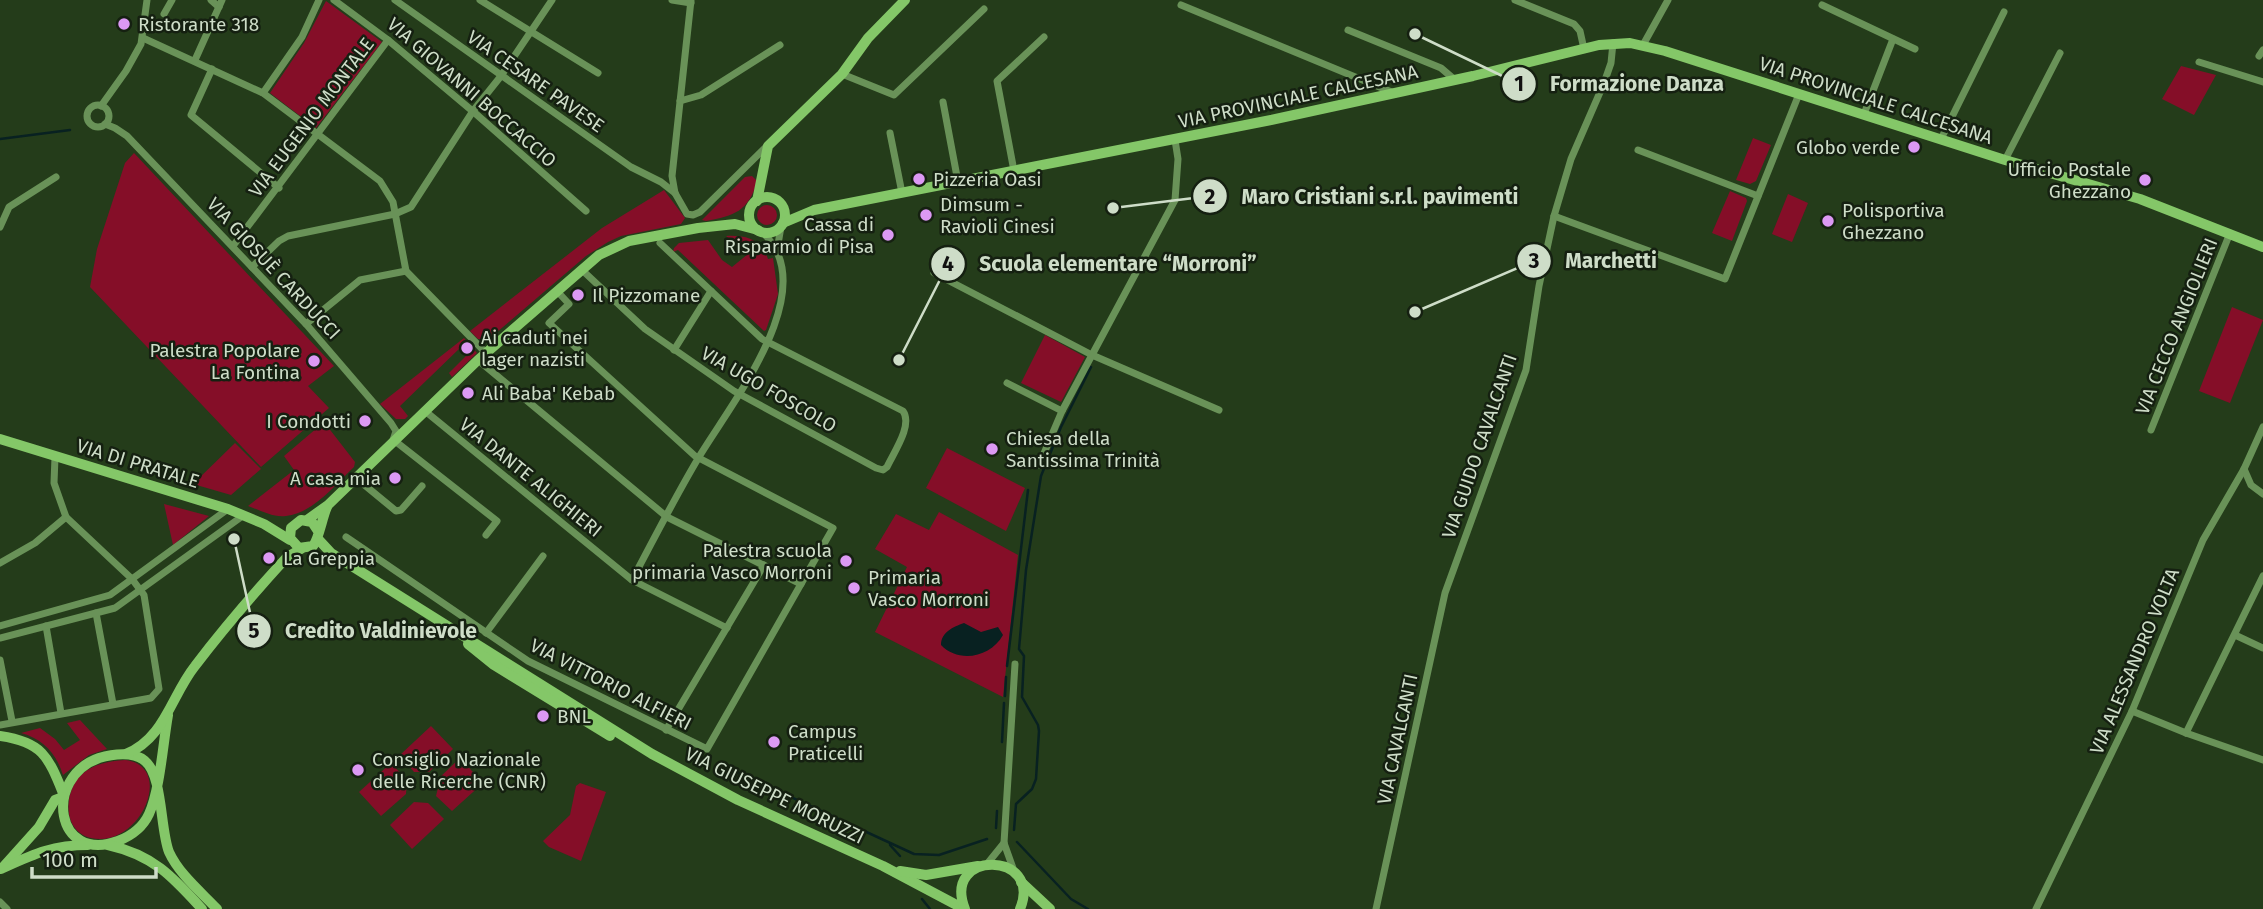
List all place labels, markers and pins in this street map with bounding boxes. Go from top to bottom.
place label: Ristorante 318 [138,13,259,36]
marker: Ristorante 318 [116,16,132,32]
callout: Formazione Danza [1501,63,1738,105]
place label: Globo verde [1796,136,1900,159]
marker: Globo verde [1906,139,1922,155]
place label: Ufficio Postale Ghezzano [2007,158,2131,203]
place label: Pizzeria Oasi [933,168,1042,191]
marker: Pizzeria Oasi [911,171,927,187]
marker: Ufficio Postale Ghezzano [2137,172,2153,188]
callout: Maro Cristiani s.r.l. pavimenti [1192,175,1532,217]
place label: Dimsum - Ravioli Cinesi [940,193,1055,238]
place label: Polisportiva Ghezzano [1842,199,1945,244]
marker: Dimsum - Ravioli Cinesi [918,207,934,223]
place label: Cassa di Risparmio di Pisa [725,213,874,258]
marker: Polisportiva Ghezzano [1820,213,1836,229]
marker: Cassa di Risparmio di Pisa [880,227,896,243]
callout: Marchetti [1517,240,1671,282]
callout: Scuola elementare “Morroni” [930,243,1271,285]
place label: Il Pizzomane [592,284,700,307]
marker: Il Pizzomane [570,287,586,303]
place label: Ai caduti nei lager nazisti [481,326,588,371]
place label: Palestra Popolare La Fontina [149,339,300,384]
marker: Ai caduti nei lager nazisti [459,340,475,356]
marker: Palestra Popolare La Fontina [306,353,322,369]
place label: Ali Baba' Kebab [482,382,615,405]
marker: Ali Baba' Kebab [460,385,476,401]
place label: I Condotti [266,410,351,433]
marker: I Condotti [357,413,373,429]
place label: Chiesa della Santissima Trinità [1006,427,1160,472]
marker: Chiesa della Santissima Trinità [984,441,1000,457]
place label: A casa mia [290,467,381,490]
marker: A casa mia [387,470,403,486]
place label: Palestra scuola primaria Vasco Morroni [632,539,832,584]
place label: La Greppia [283,547,375,570]
marker: La Greppia [261,550,277,566]
marker: Palestra scuola primaria Vasco Morroni [838,553,854,569]
place label: Primaria Vasco Morroni [868,566,989,611]
marker: Primaria Vasco Morroni [846,580,862,596]
callout: Credito Valdinievole [236,610,491,652]
place label: BNL [557,705,592,728]
marker: BNL [535,708,551,724]
place label: Campus Praticelli [788,720,863,765]
marker: Campus Praticelli [766,734,782,750]
place label: Consiglio Nazionale delle Ricerche (CNR) [372,748,546,793]
marker: Consiglio Nazionale delle Ricerche (CNR) [350,762,366,778]

